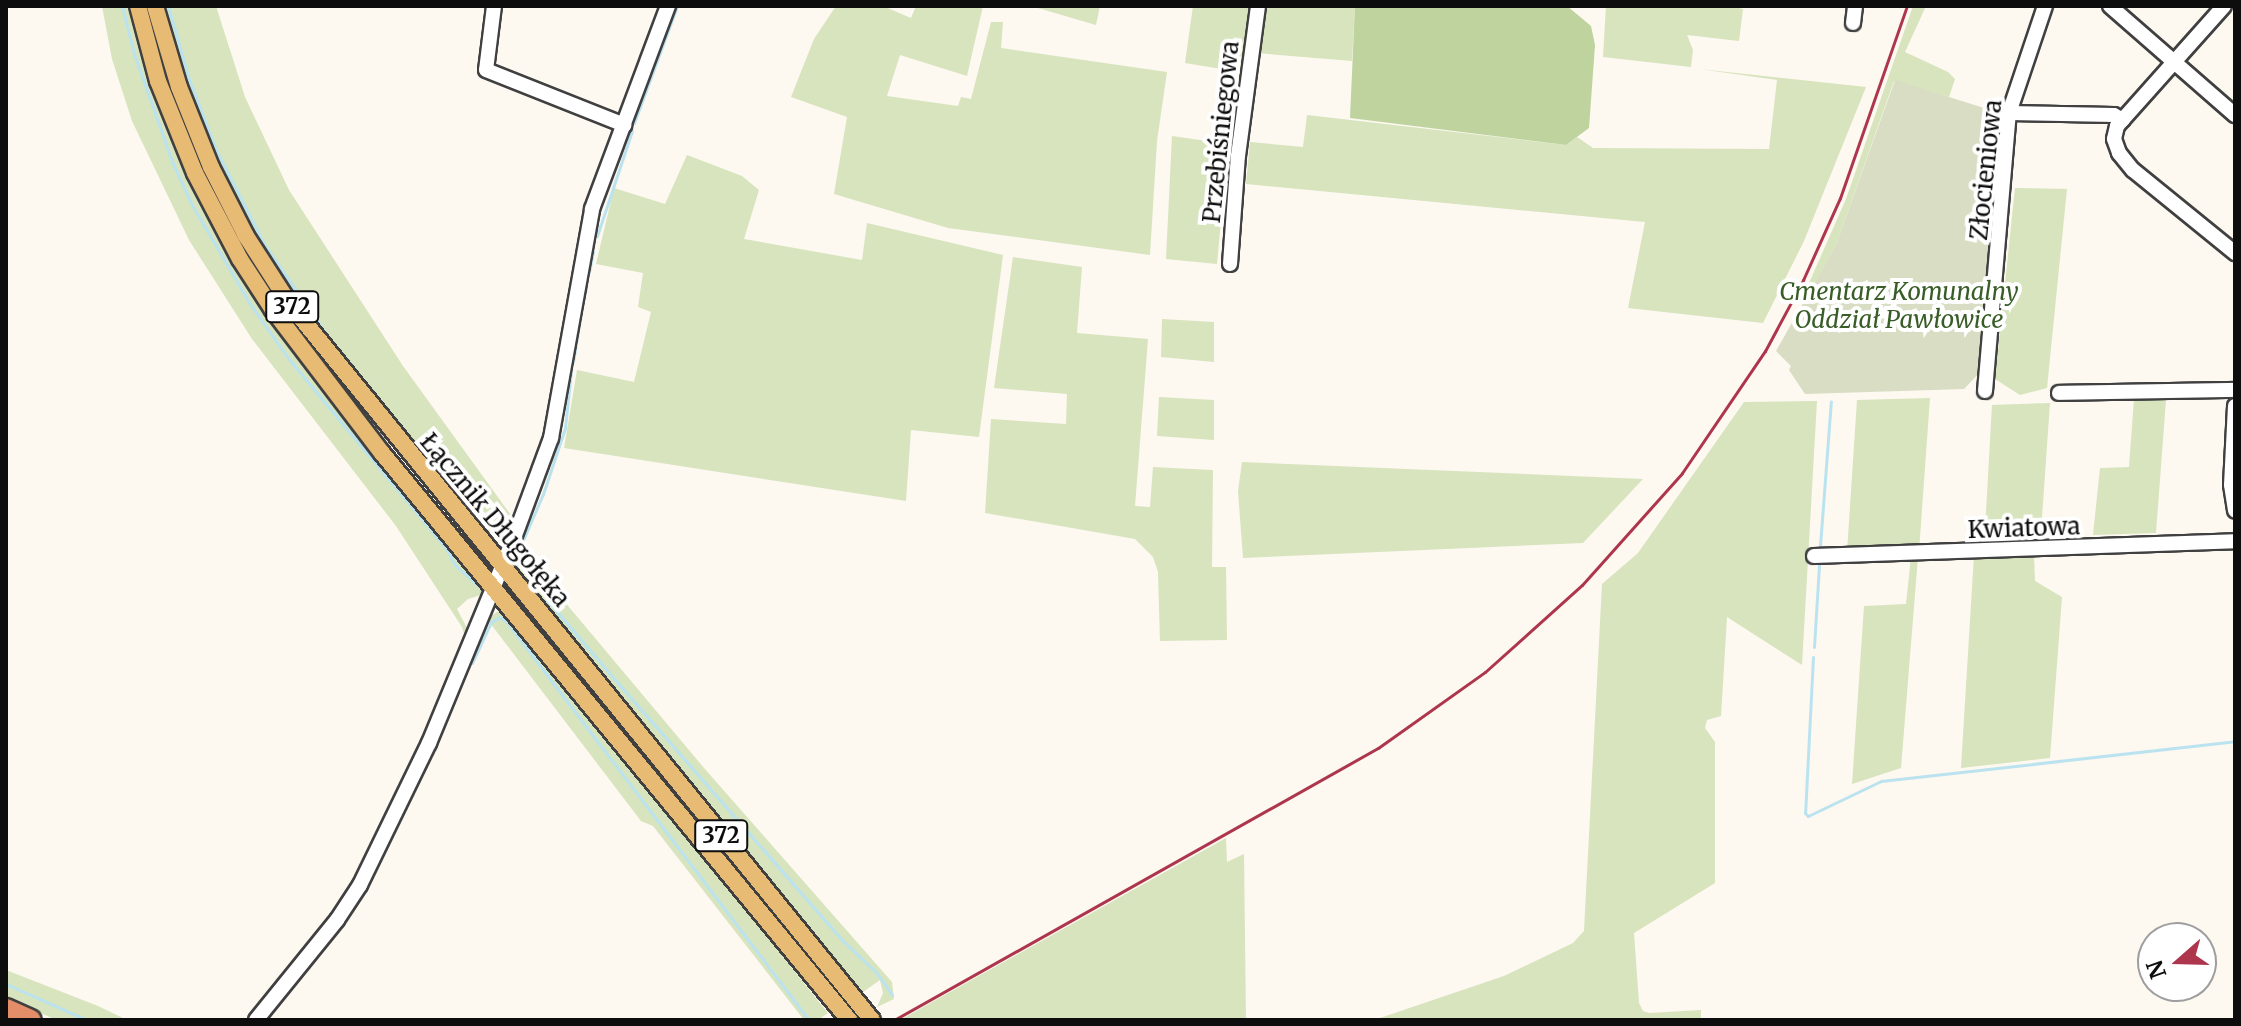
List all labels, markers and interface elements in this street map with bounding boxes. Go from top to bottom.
street label: Przebiśniegowa [1197,40,1245,224]
street label: Złocieniowa [1964,98,2008,242]
park label: Cmentarz Komunalny Oddział Pawłowice [1779,278,2019,334]
road number: 372 [264,289,320,325]
street label: Łącznik Długołęka [414,428,576,612]
street label: Kwiatowa [1967,512,2081,544]
road number: 372 [693,818,749,854]
north arrow [2137,922,2217,1002]
text: N [2140,957,2172,982]

